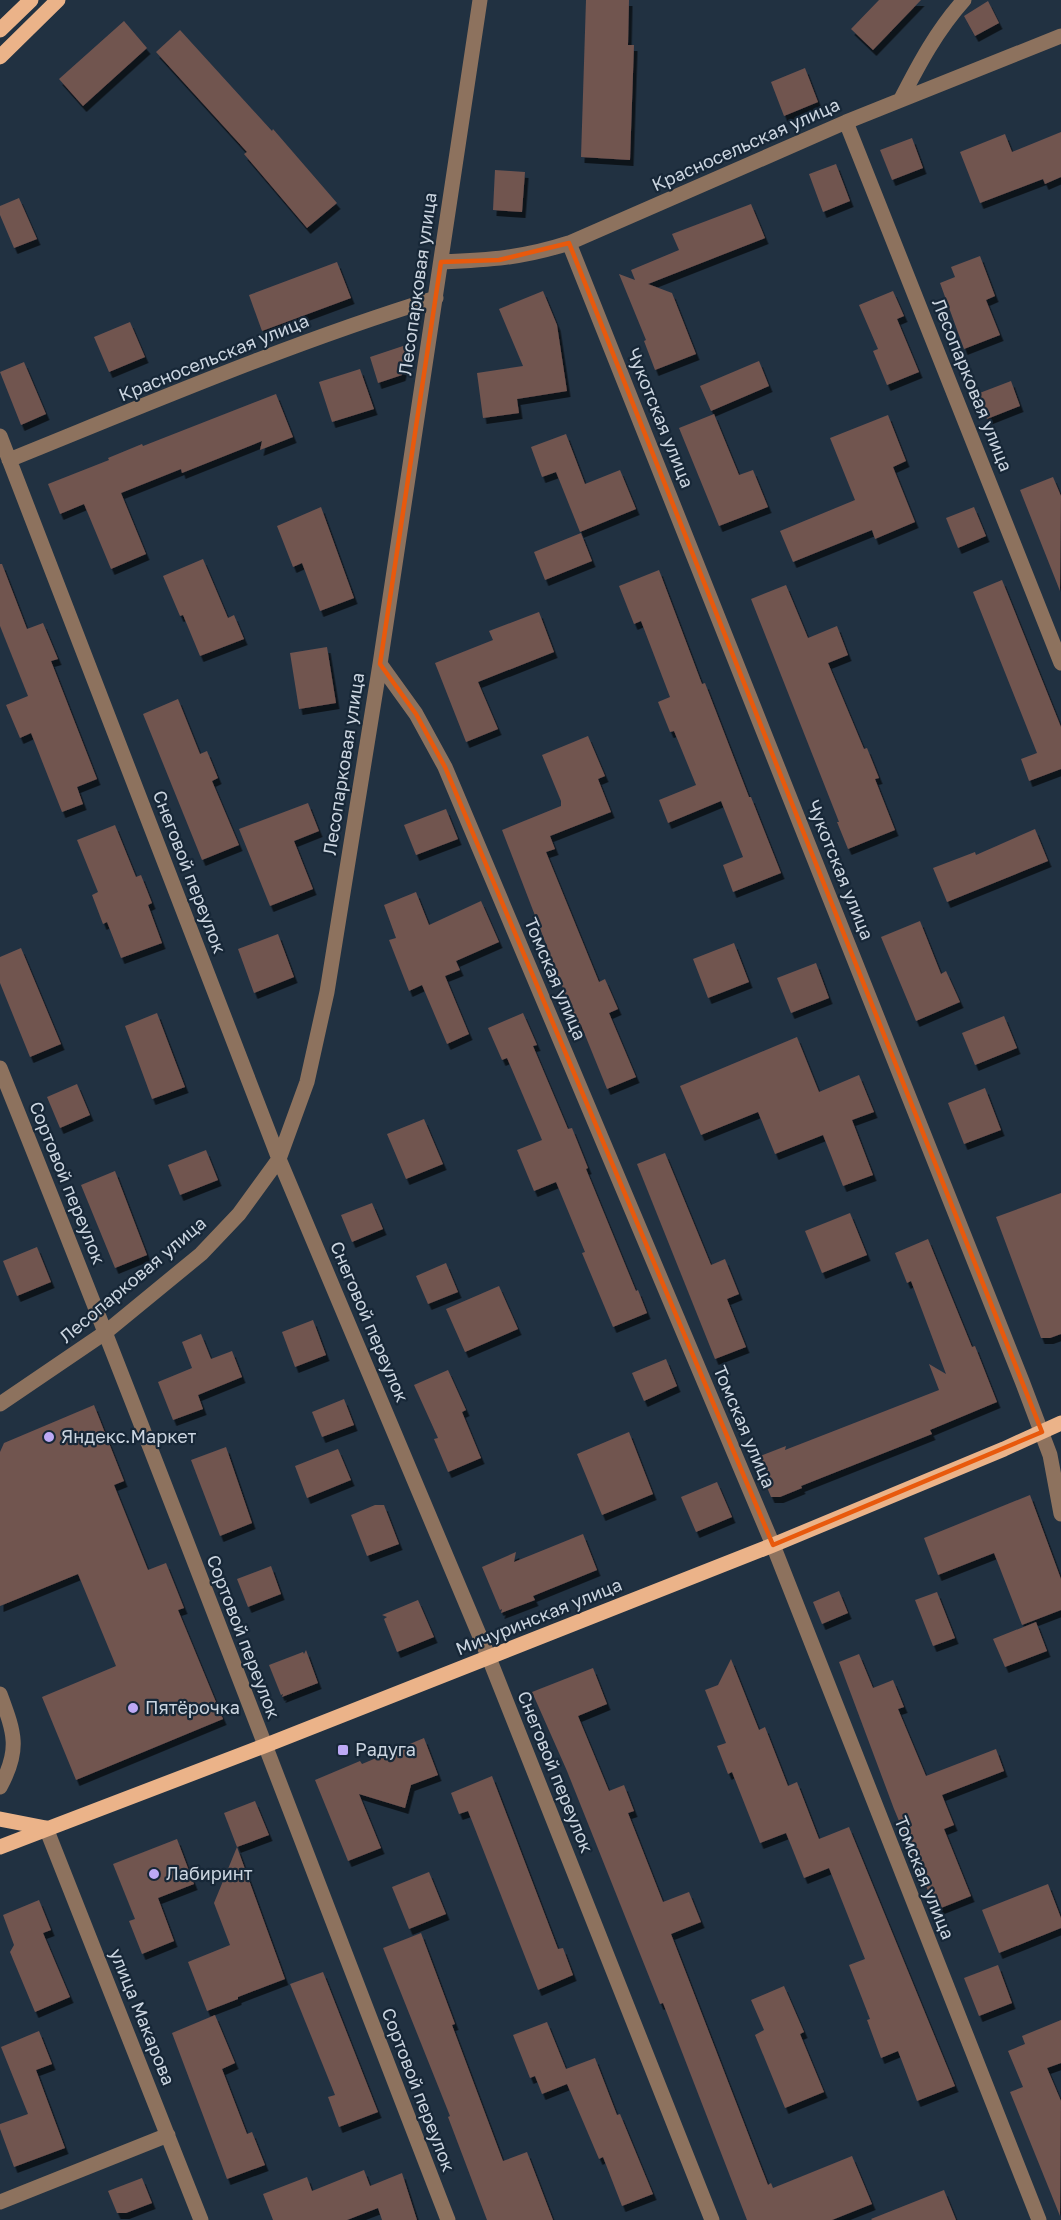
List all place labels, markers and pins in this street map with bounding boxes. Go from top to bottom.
place label: Яндекс.Маркет [61,1425,196,1447]
marker: Яндекс.Маркет [42,1430,56,1444]
place label: Пятёрочка [145,1696,240,1718]
marker: Пятёрочка [126,1701,140,1715]
place label: Радуга [355,1738,416,1760]
marker: Радуга [336,1743,350,1757]
place label: Лабиринт [166,1862,253,1884]
marker: Лабиринт [147,1867,161,1881]

